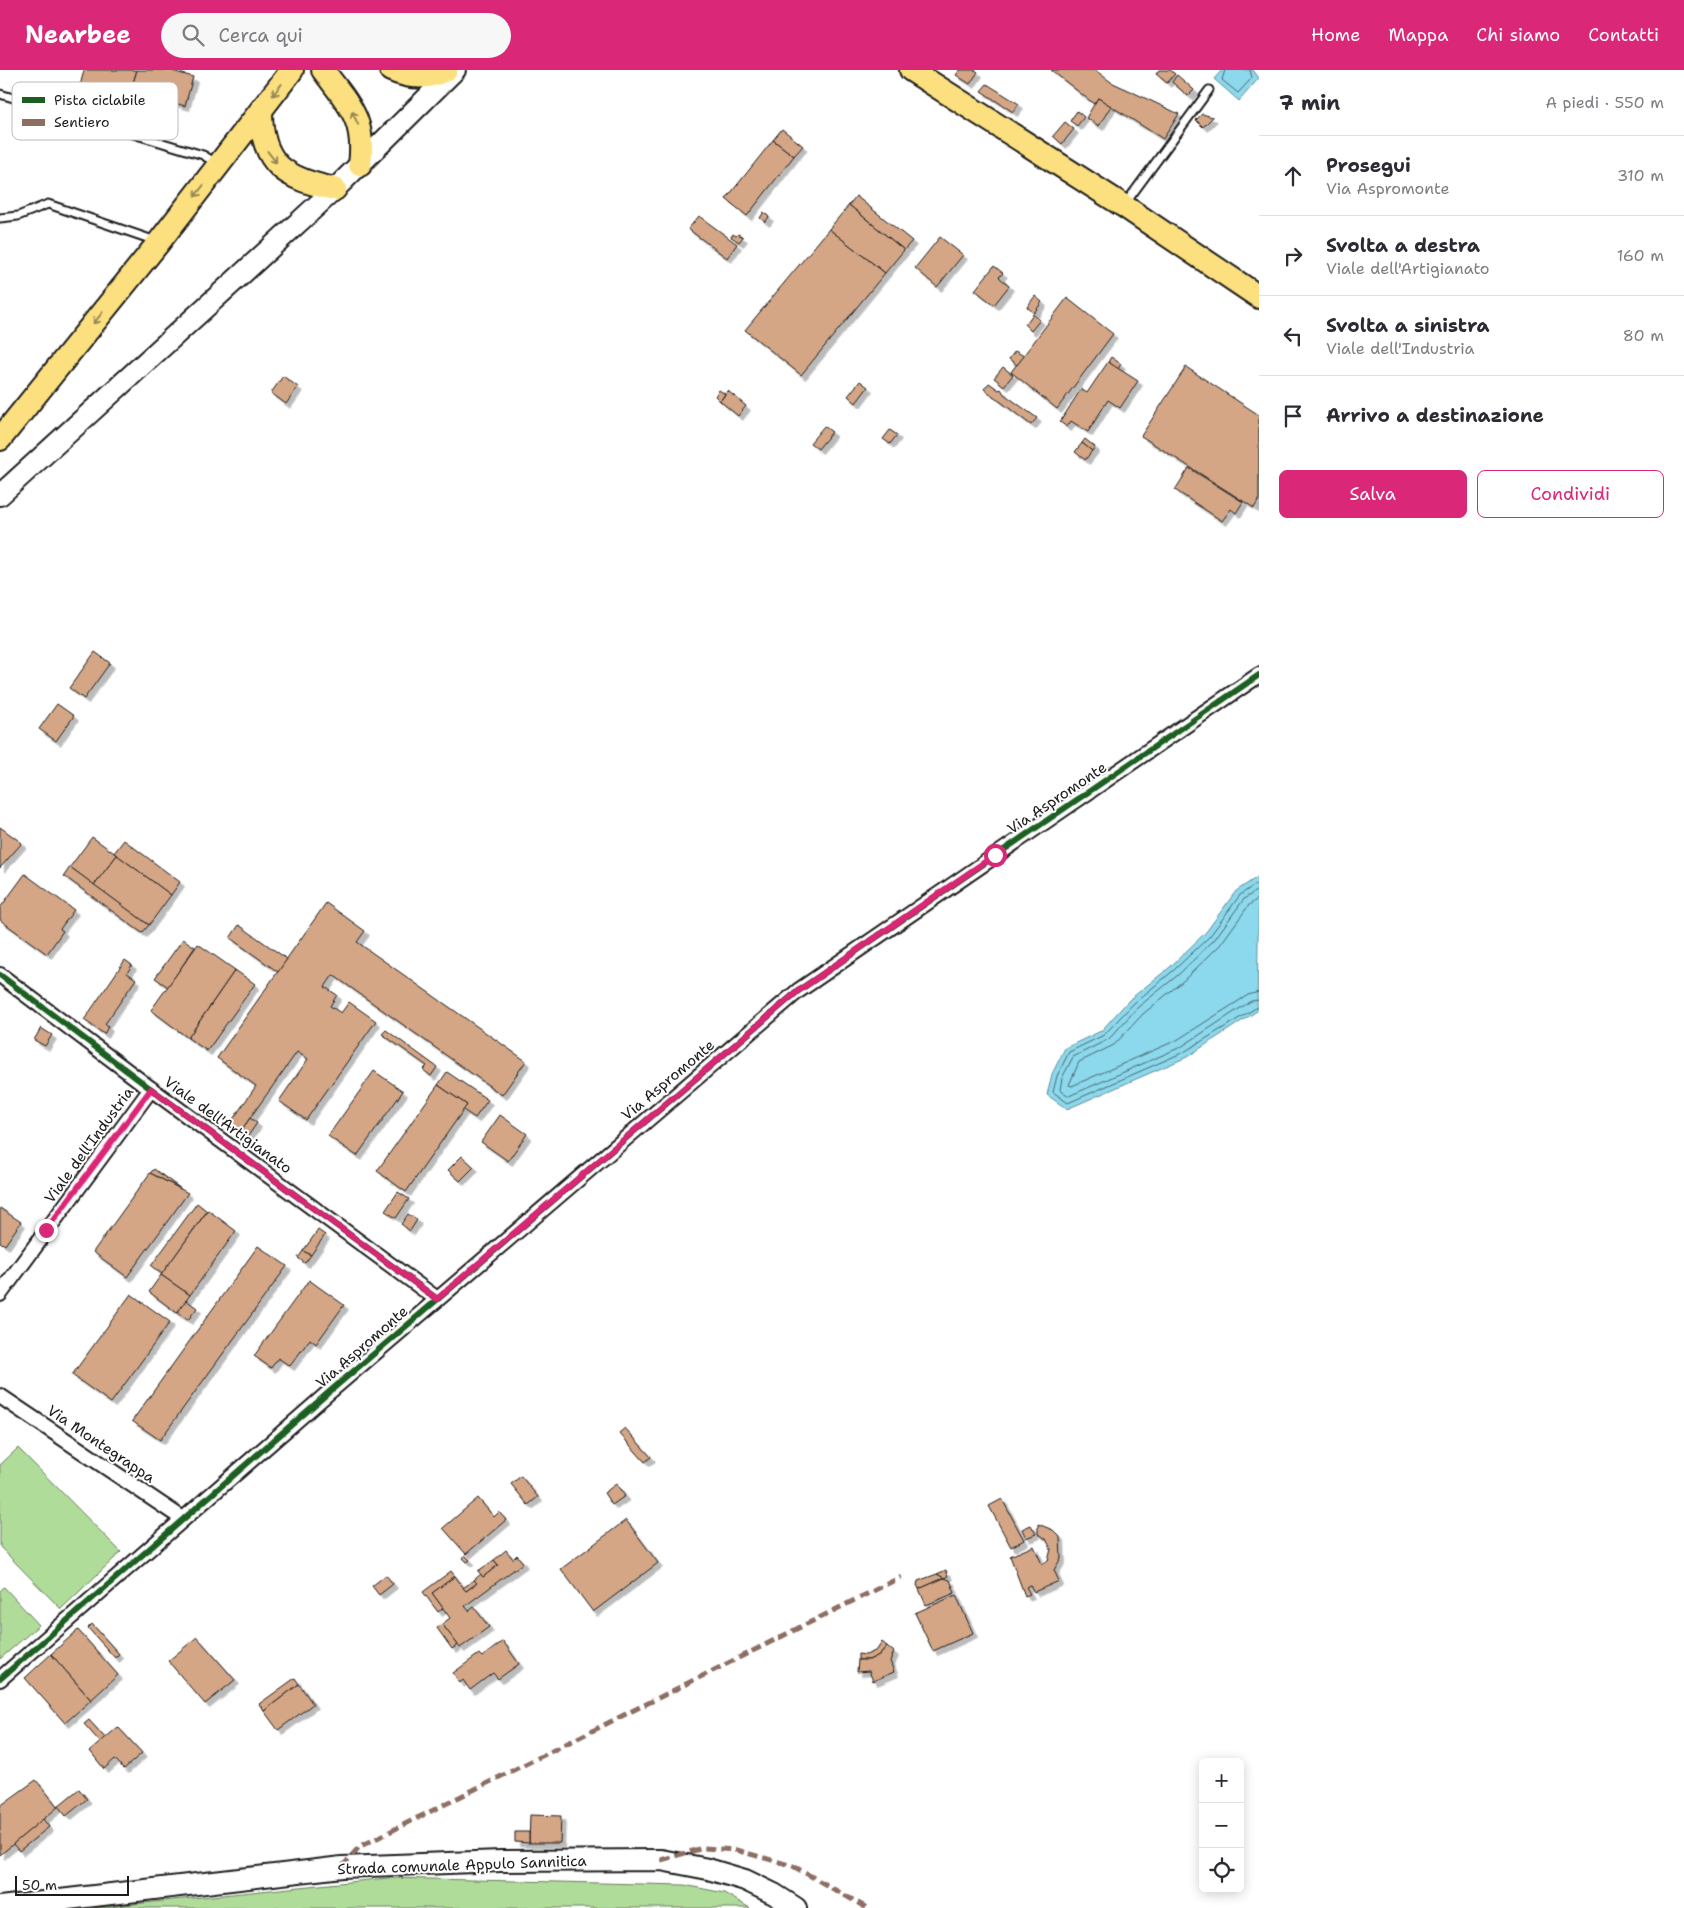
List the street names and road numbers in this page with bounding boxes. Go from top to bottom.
street label: Via Aspromonte [1003,757,1111,839]
street label: Via Aspromonte [617,1035,719,1125]
street label: Viale dell'Artigianato [160,1072,296,1178]
street label: Viale dell'Industria [40,1082,138,1207]
street label: Via Aspromonte [312,1301,412,1393]
street label: Via Montegrappa [43,1400,159,1488]
street label: Strada comunale Appulo Sannitica [337,1851,588,1879]

